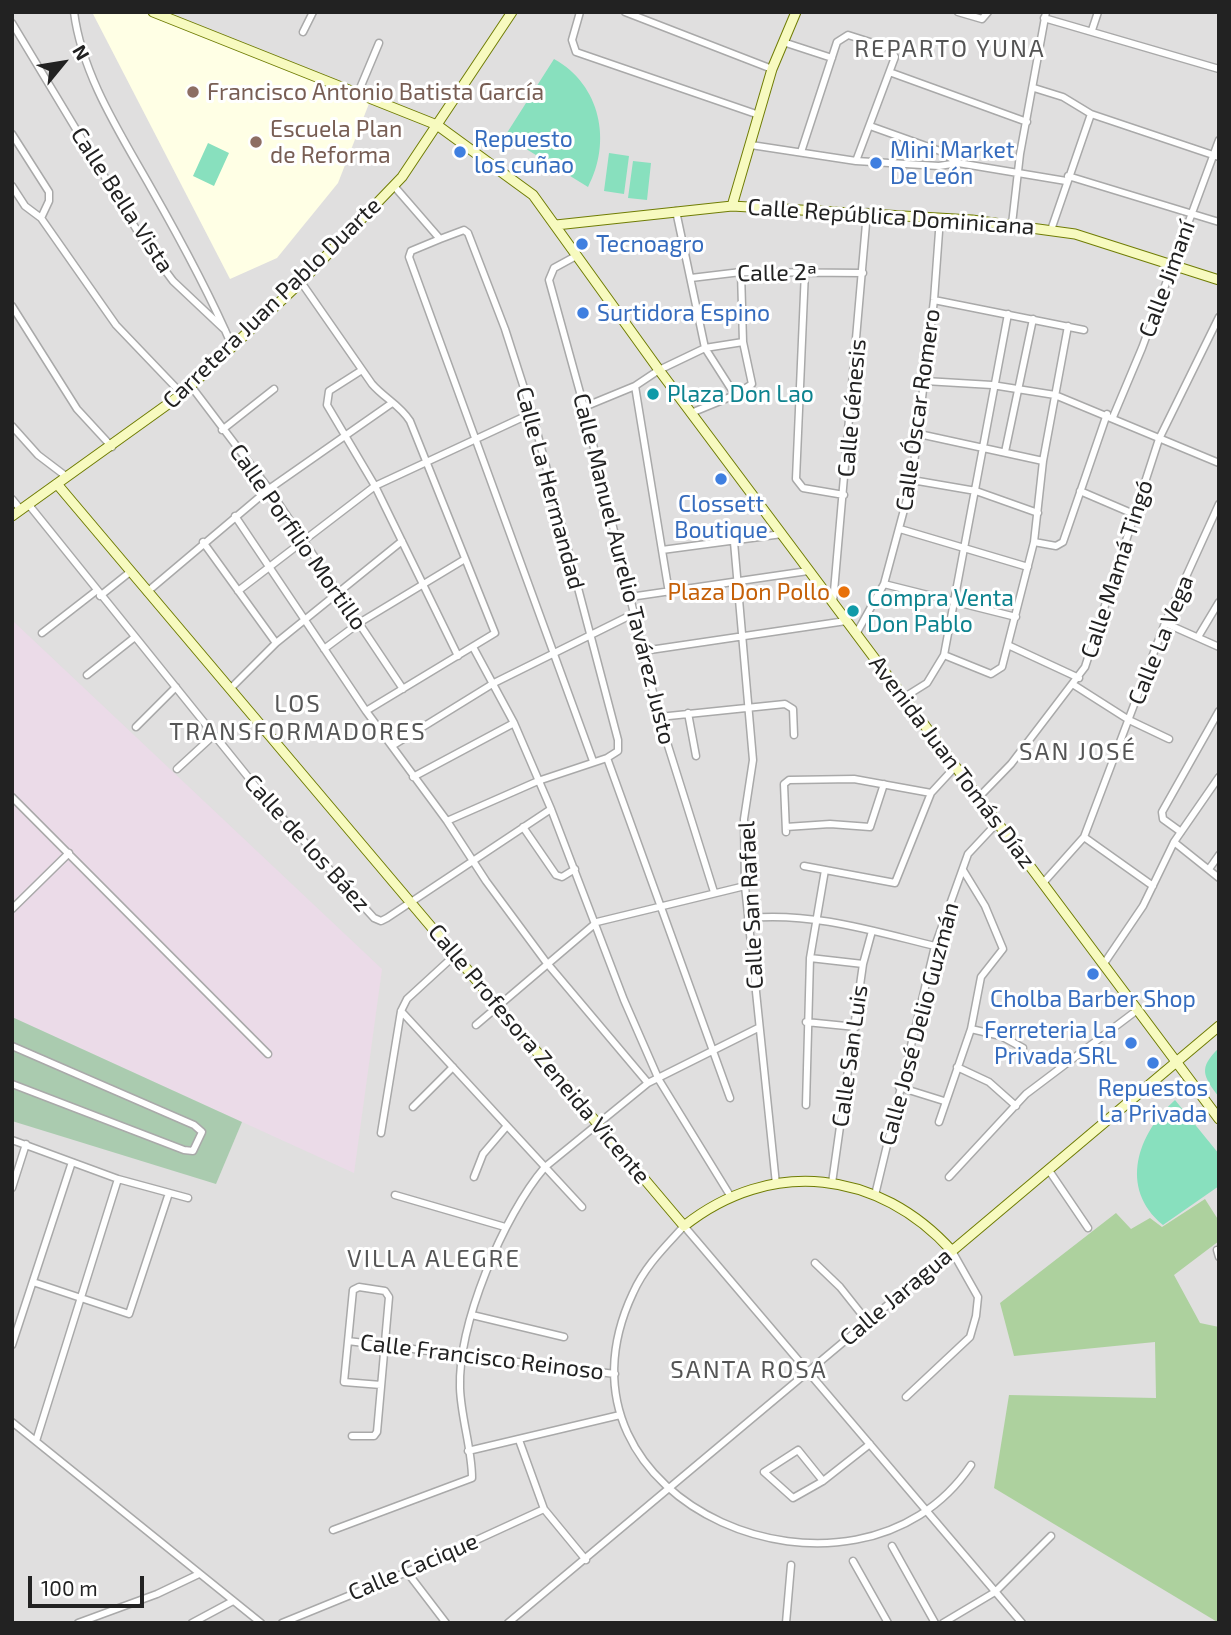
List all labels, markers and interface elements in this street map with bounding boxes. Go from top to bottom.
north arrow [28,28,98,98]
district label: REPARTO YUNA [856,35,1044,63]
text: N [68,41,95,64]
place label: Francisco Antonio Batista García [207,78,544,106]
marker: Francisco Antonio Batista García [185,84,201,100]
place label: Escuela Plan de Reforma [270,115,402,169]
street label: Calle Bella Vista [65,122,179,278]
place label: Repuesto los cuñao [474,125,574,179]
marker: Escuela Plan de Reforma [248,134,264,150]
place label: Mini Market De León [890,136,1015,190]
marker: Repuesto los cuñao [452,144,468,160]
marker: Mini Market De León [868,155,884,171]
street label: Carretera Juan Pablo Duarte [157,192,387,414]
street label: Calle República Dominicana [747,193,1035,241]
street label: Calle Jimaní [1133,217,1201,341]
place label: Tecnoagro [596,230,704,258]
marker: Tecnoagro [574,236,590,252]
street label: Calle 2ª [737,259,817,287]
place label: Surtidora Espino [597,299,770,327]
marker: Surtidora Espino [575,305,591,321]
street label: Calle Óscar Romero [890,307,946,513]
street label: Calle Génesis [832,338,872,478]
place label: Plaza Don Lao [667,380,814,408]
street label: Calle La Hermandad [510,384,590,592]
marker: Plaza Don Lao [645,386,661,402]
street label: Calle Manuel Aurelio Tavárez Justo [567,391,681,747]
street label: Calle Porfilio Mortillo [223,439,373,635]
marker: Clossett Boutique [713,471,729,487]
street label: Calle Mamá Tingó [1075,476,1159,662]
place label: Clossett Boutique [674,490,768,544]
street label: Calle La Vega [1122,571,1200,709]
place label: Plaza Don Pollo [667,578,830,606]
marker: Plaza Don Pollo [836,584,852,600]
place label: Compra Venta Don Pablo [867,584,1014,638]
marker: Compra Venta Don Pablo [845,603,861,619]
street label: Avenida Juan Tomás Díaz [863,650,1041,874]
district label: LOS TRANSFORMADORES [171,690,425,746]
district label: SAN JOSÉ [1020,738,1136,766]
street label: Calle de los Báez [238,769,376,917]
street label: Calle San Rafael [733,820,769,990]
street label: Calle José Delio Guzmán [873,899,965,1149]
street label: Calle Profesora Zeneida Vicente [422,919,656,1189]
marker: Cholba Barber Shop [1085,966,1101,982]
street label: Calle San Luis [826,983,874,1129]
place label: Cholba Barber Shop [990,985,1196,1013]
place label: Ferreteria La Privada SRL [984,1016,1117,1070]
marker: Ferreteria La Privada SRL [1123,1035,1139,1051]
marker: Repuestos La Privada [1145,1055,1161,1071]
place label: Repuestos La Privada [1098,1074,1208,1128]
street label: Calle Jaragua [834,1242,958,1352]
district label: VILLA ALEGRE [349,1245,519,1273]
street label: Calle Francisco Reinoso [359,1328,605,1386]
district label: SANTA ROSA [672,1356,826,1384]
street label: Calle Cacique [344,1527,482,1607]
scale bar [32,1562,147,1606]
text: 100 m [41,1575,98,1600]

